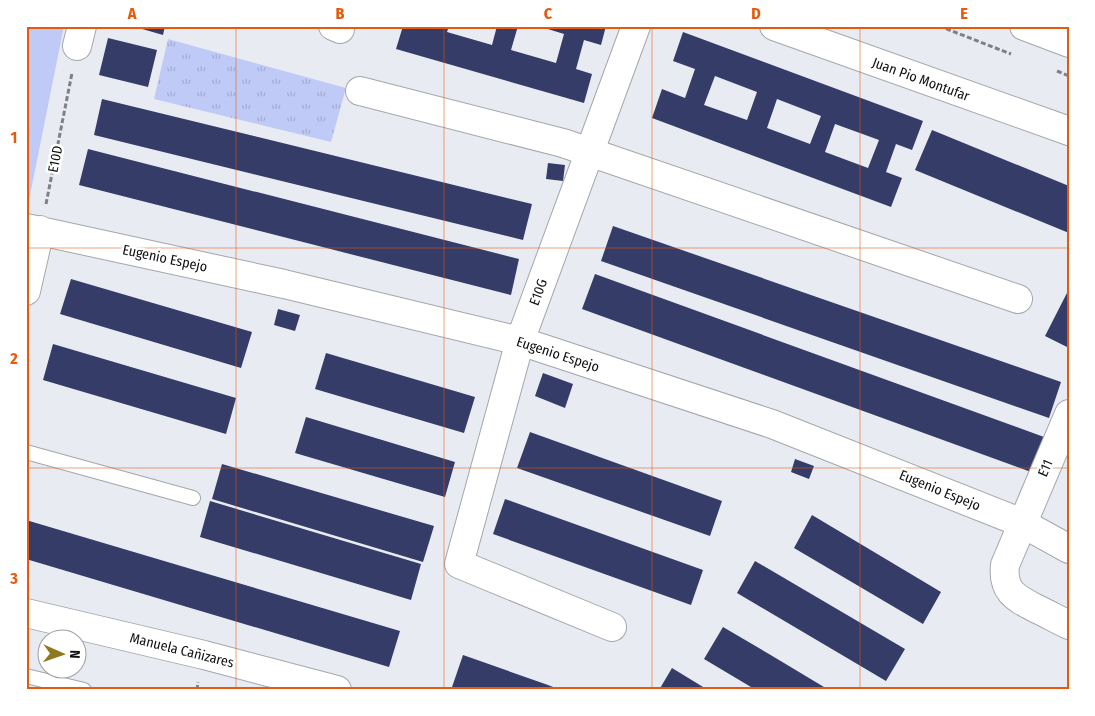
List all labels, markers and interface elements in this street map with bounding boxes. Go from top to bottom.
text: A [127,4,137,23]
text: B [336,4,345,23]
text: C [544,4,553,23]
text: D [751,4,761,23]
text: E [960,4,968,23]
street label: Juan Pio Montufar [870,54,972,105]
text: 1 [11,128,17,147]
street label: E10D [45,144,66,174]
street label: Eugenio Espejo [121,241,209,276]
street label: E10G [526,277,551,308]
street label: Eugenio Espejo [514,333,601,376]
text: 2 [9,349,18,368]
street label: E11 [1034,457,1057,479]
street label: Eugenio Espejo [897,466,983,514]
text: 3 [9,569,18,588]
north arrow [38,628,88,678]
street label: Manuela Cañizares [128,629,236,672]
text: N [66,650,83,659]

